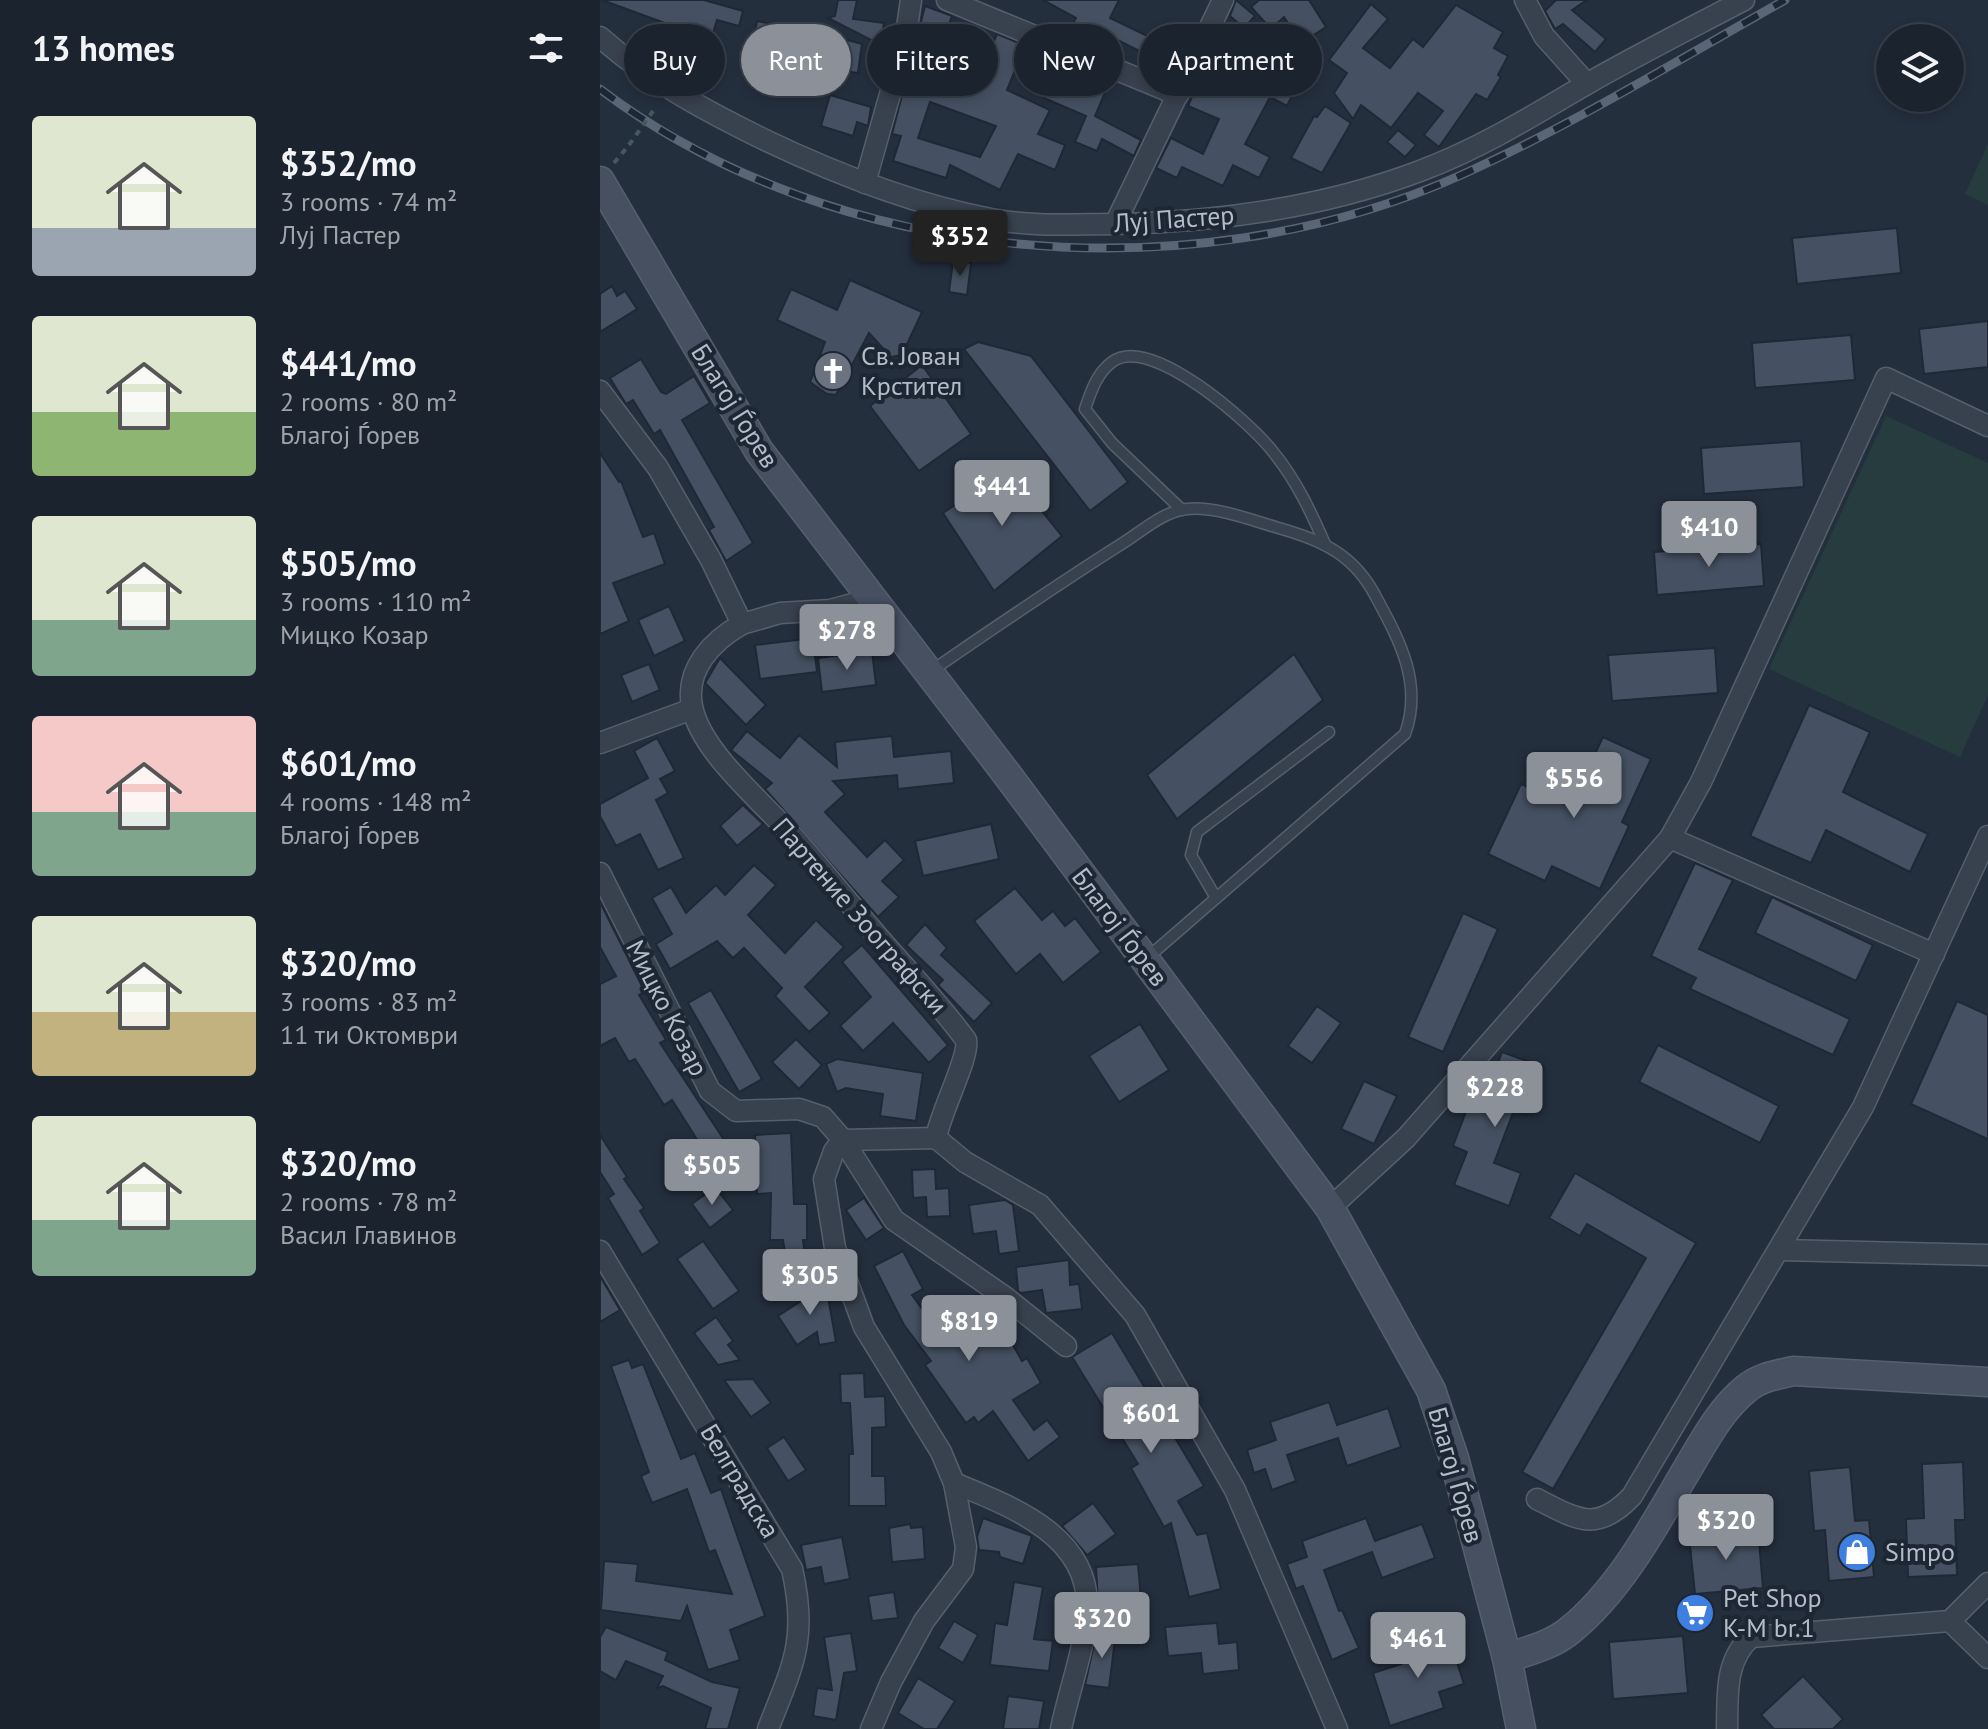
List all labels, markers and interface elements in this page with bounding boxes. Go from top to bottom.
chip: Buy [624,24,725,96]
chip: Rent [741,24,851,96]
chip: Filters [867,24,998,96]
chip: New [1014,24,1123,96]
chip: Apartment [1139,24,1322,96]
map controls [1876,24,1964,112]
button: layers [1876,24,1964,112]
text: 13 homes [32,26,175,70]
icon: filters [524,26,568,70]
text: $352/mo [280,141,417,185]
icon: home [96,148,192,244]
text: 3 rooms · 74 m² [280,185,457,218]
street label: Луј Пастер [1112,198,1235,239]
pin: $352 [913,210,1007,278]
text: Луј Пастер [280,218,401,251]
text: $352 [931,219,989,252]
street label: Благој Ѓорев [684,338,787,474]
place label: Св. Јован Крстител [861,339,962,402]
text: $441/mo [280,341,417,385]
icon: home [96,348,192,444]
church icon: Св. Јован Крстител [812,350,854,392]
text: 2 rooms · 80 m² [280,385,457,418]
text: Благој Ѓорев [280,418,420,451]
pin: $441 [955,460,1049,528]
text: $441 [973,469,1031,502]
pin: $410 [1662,501,1756,569]
text: $410 [1680,510,1738,543]
text: $505/mo [280,541,417,585]
icon: home [96,548,192,644]
text: 3 rooms · 110 m² [280,585,472,618]
pin: $278 [800,604,894,672]
text: $278 [818,613,876,646]
text: Мицко Козар [280,618,429,651]
text: $601/mo [280,741,417,785]
icon: home [96,748,192,844]
pin: $556 [1527,752,1621,820]
text: $556 [1545,761,1603,794]
text: 4 rooms · 148 m² [280,785,472,818]
street label: Партение Зоографски [766,811,955,1021]
text: Благој Ѓорев [280,818,420,851]
street label: Благој Ѓорев [1065,861,1176,993]
street label: Мицко Козар [619,934,716,1081]
text: $320/mo [280,941,417,985]
icon: home [96,948,192,1044]
text: 3 rooms · 83 m² [280,985,457,1018]
text: 11 ти Октомври [280,1018,458,1051]
pin: $228 [1448,1061,1542,1129]
text: $228 [1466,1070,1524,1103]
pin: $505 [665,1139,759,1207]
text: $320/mo [280,1141,417,1185]
icon: home [96,1148,192,1244]
text: $505 [683,1148,741,1181]
text: 2 rooms · 78 m² [280,1185,457,1218]
text: Васил Главинов [280,1218,457,1251]
pin: $305 [763,1249,857,1317]
text: $305 [781,1258,839,1291]
pin: $819 [922,1295,1016,1363]
text: $819 [940,1304,998,1337]
pin: $601 [1104,1387,1198,1455]
text: $601 [1122,1396,1180,1429]
street label: Благој Ѓорев [1421,1403,1492,1547]
street label: Белградска [693,1418,787,1544]
pin: $320 [1679,1494,1773,1562]
text: $320 [1697,1503,1755,1536]
shop icon: Simpo [1836,1531,1878,1573]
place label: Simpo [1885,1535,1955,1568]
place label: Pet Shop K-M br.1 [1723,1581,1822,1644]
pin: $320 [1055,1592,1149,1660]
supermarket icon: Pet Shop K-M br.1 [1674,1592,1716,1634]
text: $320 [1073,1601,1131,1634]
pin: $461 [1371,1612,1465,1680]
text: $461 [1389,1621,1447,1654]

